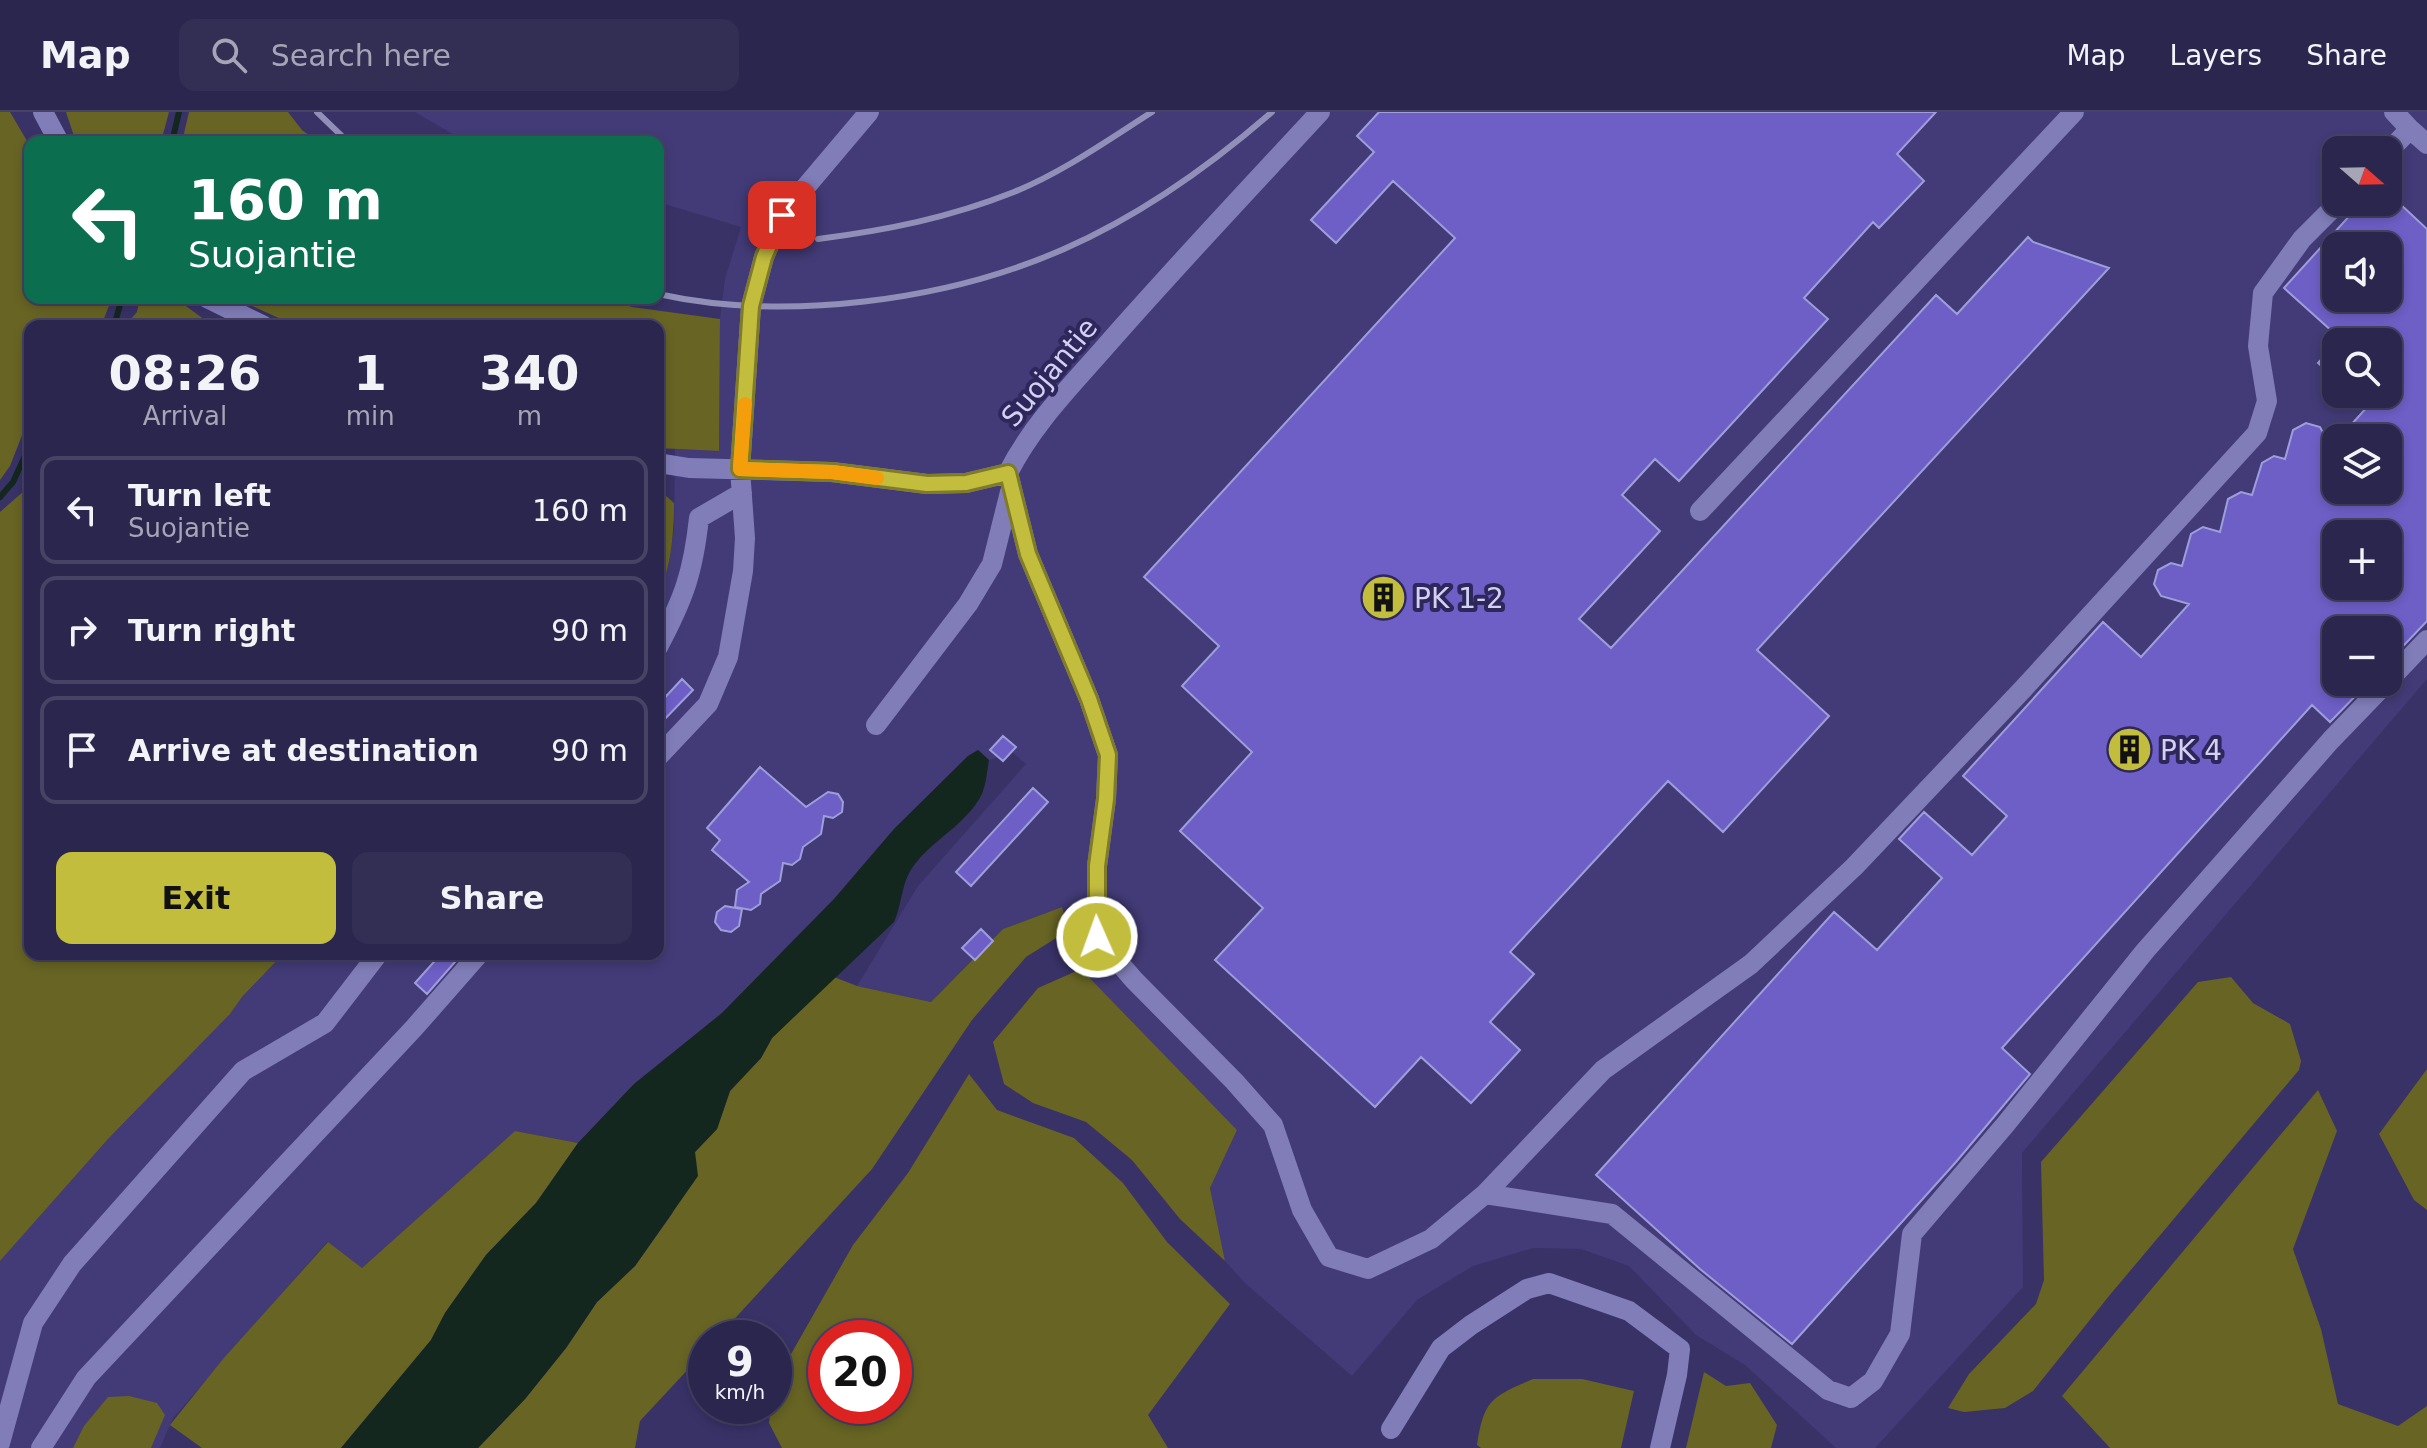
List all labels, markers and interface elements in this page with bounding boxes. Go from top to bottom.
search box [179,19,739,91]
text: Map [40,33,131,77]
icon: search [207,33,251,77]
text: Search here [271,38,451,73]
text: Map [2066,39,2126,72]
text: Layers [2170,39,2262,72]
text: Share [2306,39,2387,72]
north arrow [2322,136,2402,216]
map controls [2322,136,2402,696]
text: 160 m [188,167,383,232]
icon: left [56,168,160,272]
pin [748,181,816,249]
icon: arrive [760,193,804,237]
button: sound [2322,232,2402,312]
text: Suojantie [188,234,357,275]
street label: Suojantie [995,311,1104,433]
button: search [2322,328,2402,408]
text: 08:26 [108,345,261,401]
text: 1 [354,345,387,401]
text: 340 [479,345,579,401]
text: Arrival [143,401,227,431]
text: min [346,401,395,431]
text: m [517,401,542,431]
button: layers [2322,424,2402,504]
text: Turn left [128,478,271,513]
icon: left [60,488,104,532]
text: 160 m [532,493,628,528]
text: Suojantie [128,513,250,543]
button: + [2322,520,2402,600]
building icon: PK 1-2 [1359,574,1407,622]
place label: PK 1-2 [1414,582,1504,615]
icon: right [60,608,104,652]
text: Turn right [128,613,295,648]
text: 90 m [551,613,628,648]
button: − [2322,616,2402,696]
building icon: PK 4 [2105,726,2153,774]
icon: arrive [60,728,104,772]
text: Arrive at destination [128,733,479,768]
text: 90 m [551,733,628,768]
place label: PK 4 [2160,734,2222,767]
button: Exit [56,852,336,944]
button: Share [352,852,632,944]
position arrow [1055,895,1139,979]
speed limit sign: 20 [808,1320,912,1424]
text: 9 [726,1339,754,1385]
text: km/h [715,1380,765,1404]

